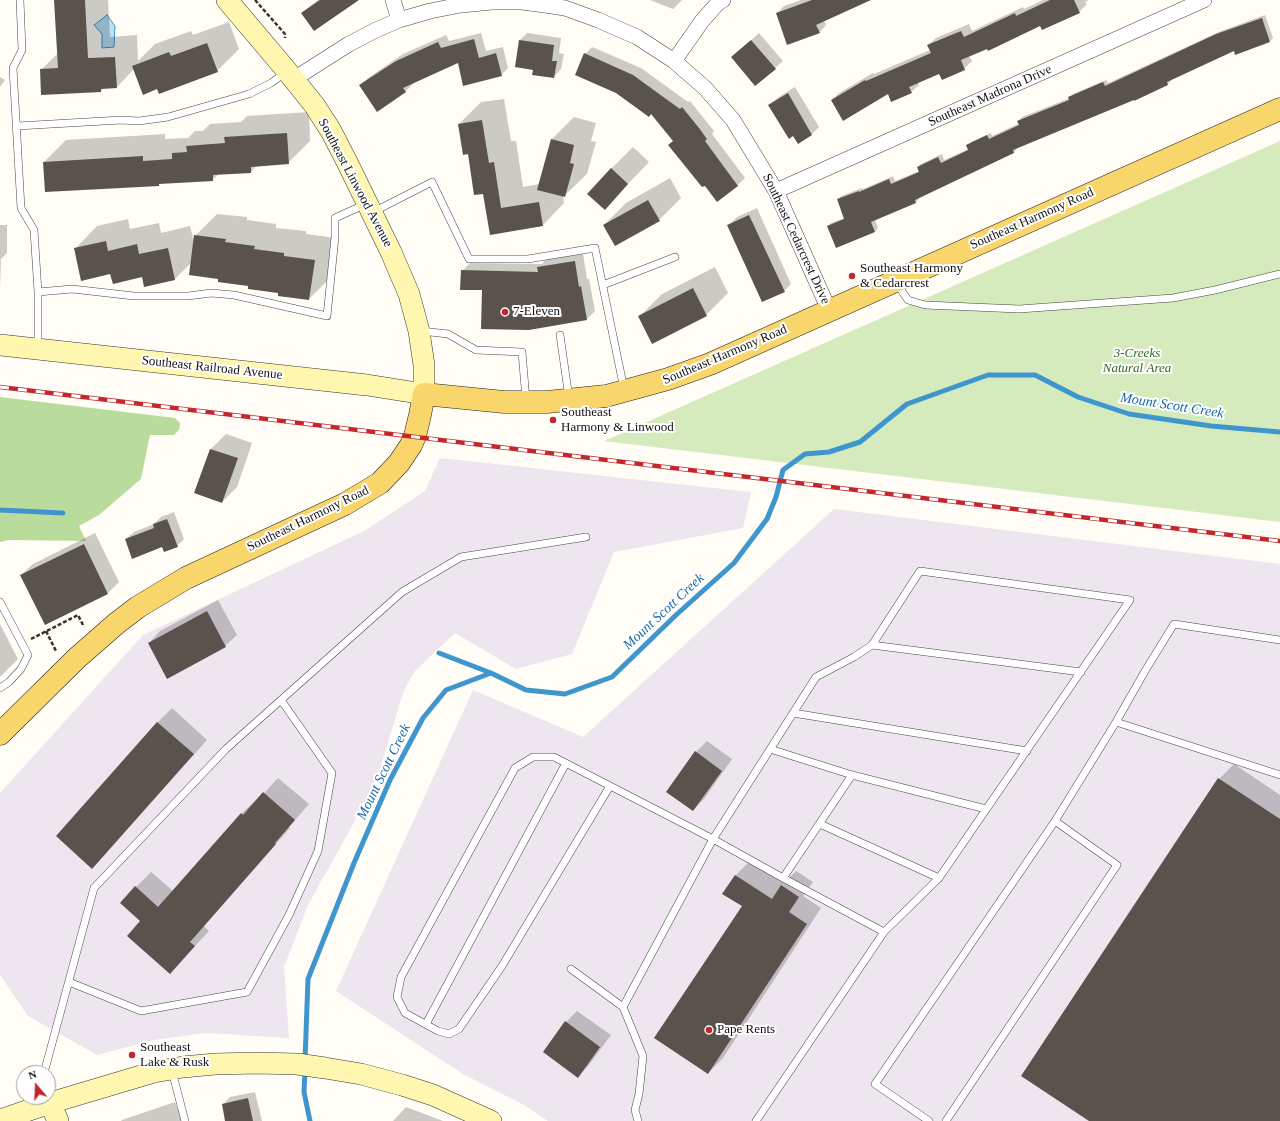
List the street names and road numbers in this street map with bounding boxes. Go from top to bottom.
street label: Southeast Madrona Drive [926,62,1054,130]
street label: Southeast Linwood Avenue [314,116,396,250]
street label: Southeast Cedarcrest Drive [759,171,833,307]
street label: Southeast Harmony Road [968,185,1096,253]
street label: Southeast Harmony Road [660,322,790,388]
street label: Southeast Railroad Avenue [141,353,283,383]
street label: Southeast Harmony Road [245,483,371,555]

